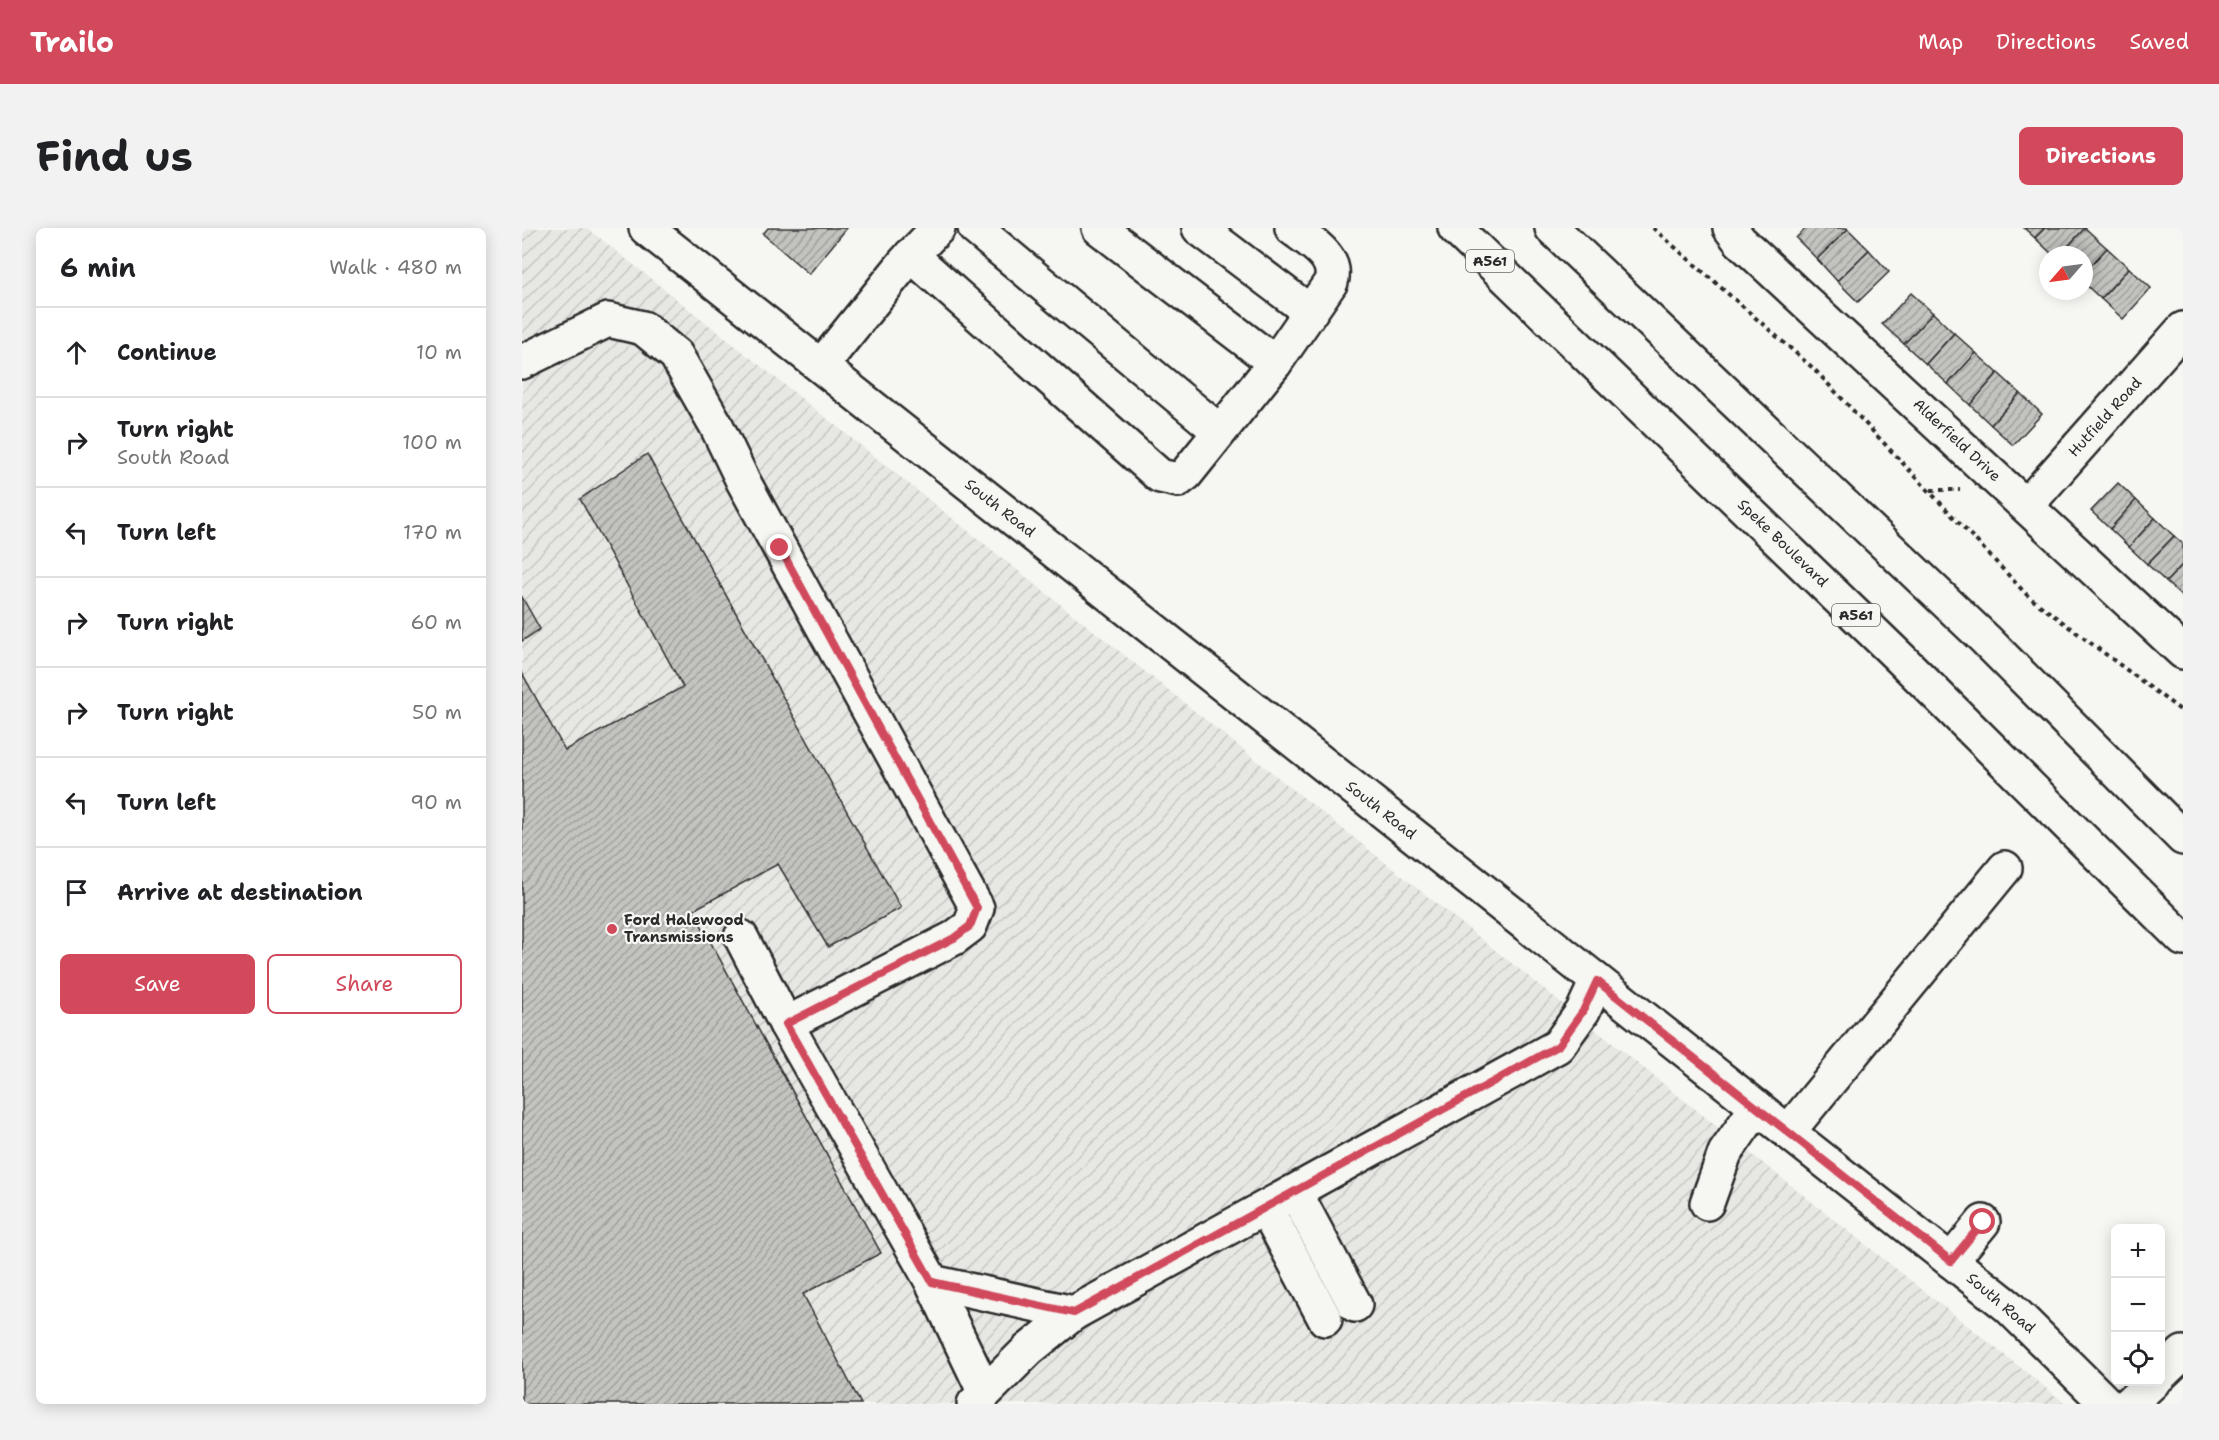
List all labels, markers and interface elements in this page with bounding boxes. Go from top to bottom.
text: Trailo [30,23,114,61]
text: Map [1918,28,1963,56]
text: Directions [1996,28,2096,56]
text: Saved [2129,28,2189,56]
button: Directions [2019,127,2183,185]
text: Find us [36,128,193,184]
north arrow [2039,246,2093,300]
text: 6 min [60,250,136,285]
road number: A561 [1466,250,1514,272]
text: Walk · 480 m [329,254,462,280]
icon: ahead [60,336,93,369]
text: Continue [117,338,217,367]
text: 10 m [416,339,462,365]
street label: Hutfield Road [2064,373,2146,461]
street label: Alderfield Drive [1909,394,2005,486]
text: Turn right [117,415,234,444]
icon: right [60,426,93,459]
text: 100 m [402,429,462,455]
text: South Road [117,444,229,470]
street label: South Road [961,474,1040,542]
street label: Speke Boulevard [1733,495,1833,592]
icon: left [60,516,93,549]
text: Turn left [117,518,216,547]
text: 170 m [403,519,462,545]
route end [766,534,792,560]
road number: A561 [1832,604,1880,626]
icon: right [60,606,93,639]
text: Turn right [117,608,234,637]
text: 60 m [410,609,462,635]
icon: right [60,696,93,729]
text: Turn right [117,698,234,727]
text: 50 m [412,699,462,725]
street label: South Road [1342,776,1421,844]
icon: left [60,786,93,819]
text: Turn left [117,788,216,817]
text: 90 m [410,789,462,815]
icon: arrive [60,876,93,909]
text: Arrive at destination [117,878,363,907]
place label: Ford Halewood Transmissions [624,910,744,947]
marker: Ford Halewood Transmissions [605,922,619,936]
button: Save [60,954,255,1014]
button: Share [267,954,462,1014]
route start [1969,1208,1995,1234]
map controls [2111,1224,2165,1386]
button: + [2111,1224,2165,1278]
street label: South Road [1962,1268,2040,1338]
button: − [2111,1278,2165,1332]
button: locate [2111,1332,2165,1386]

